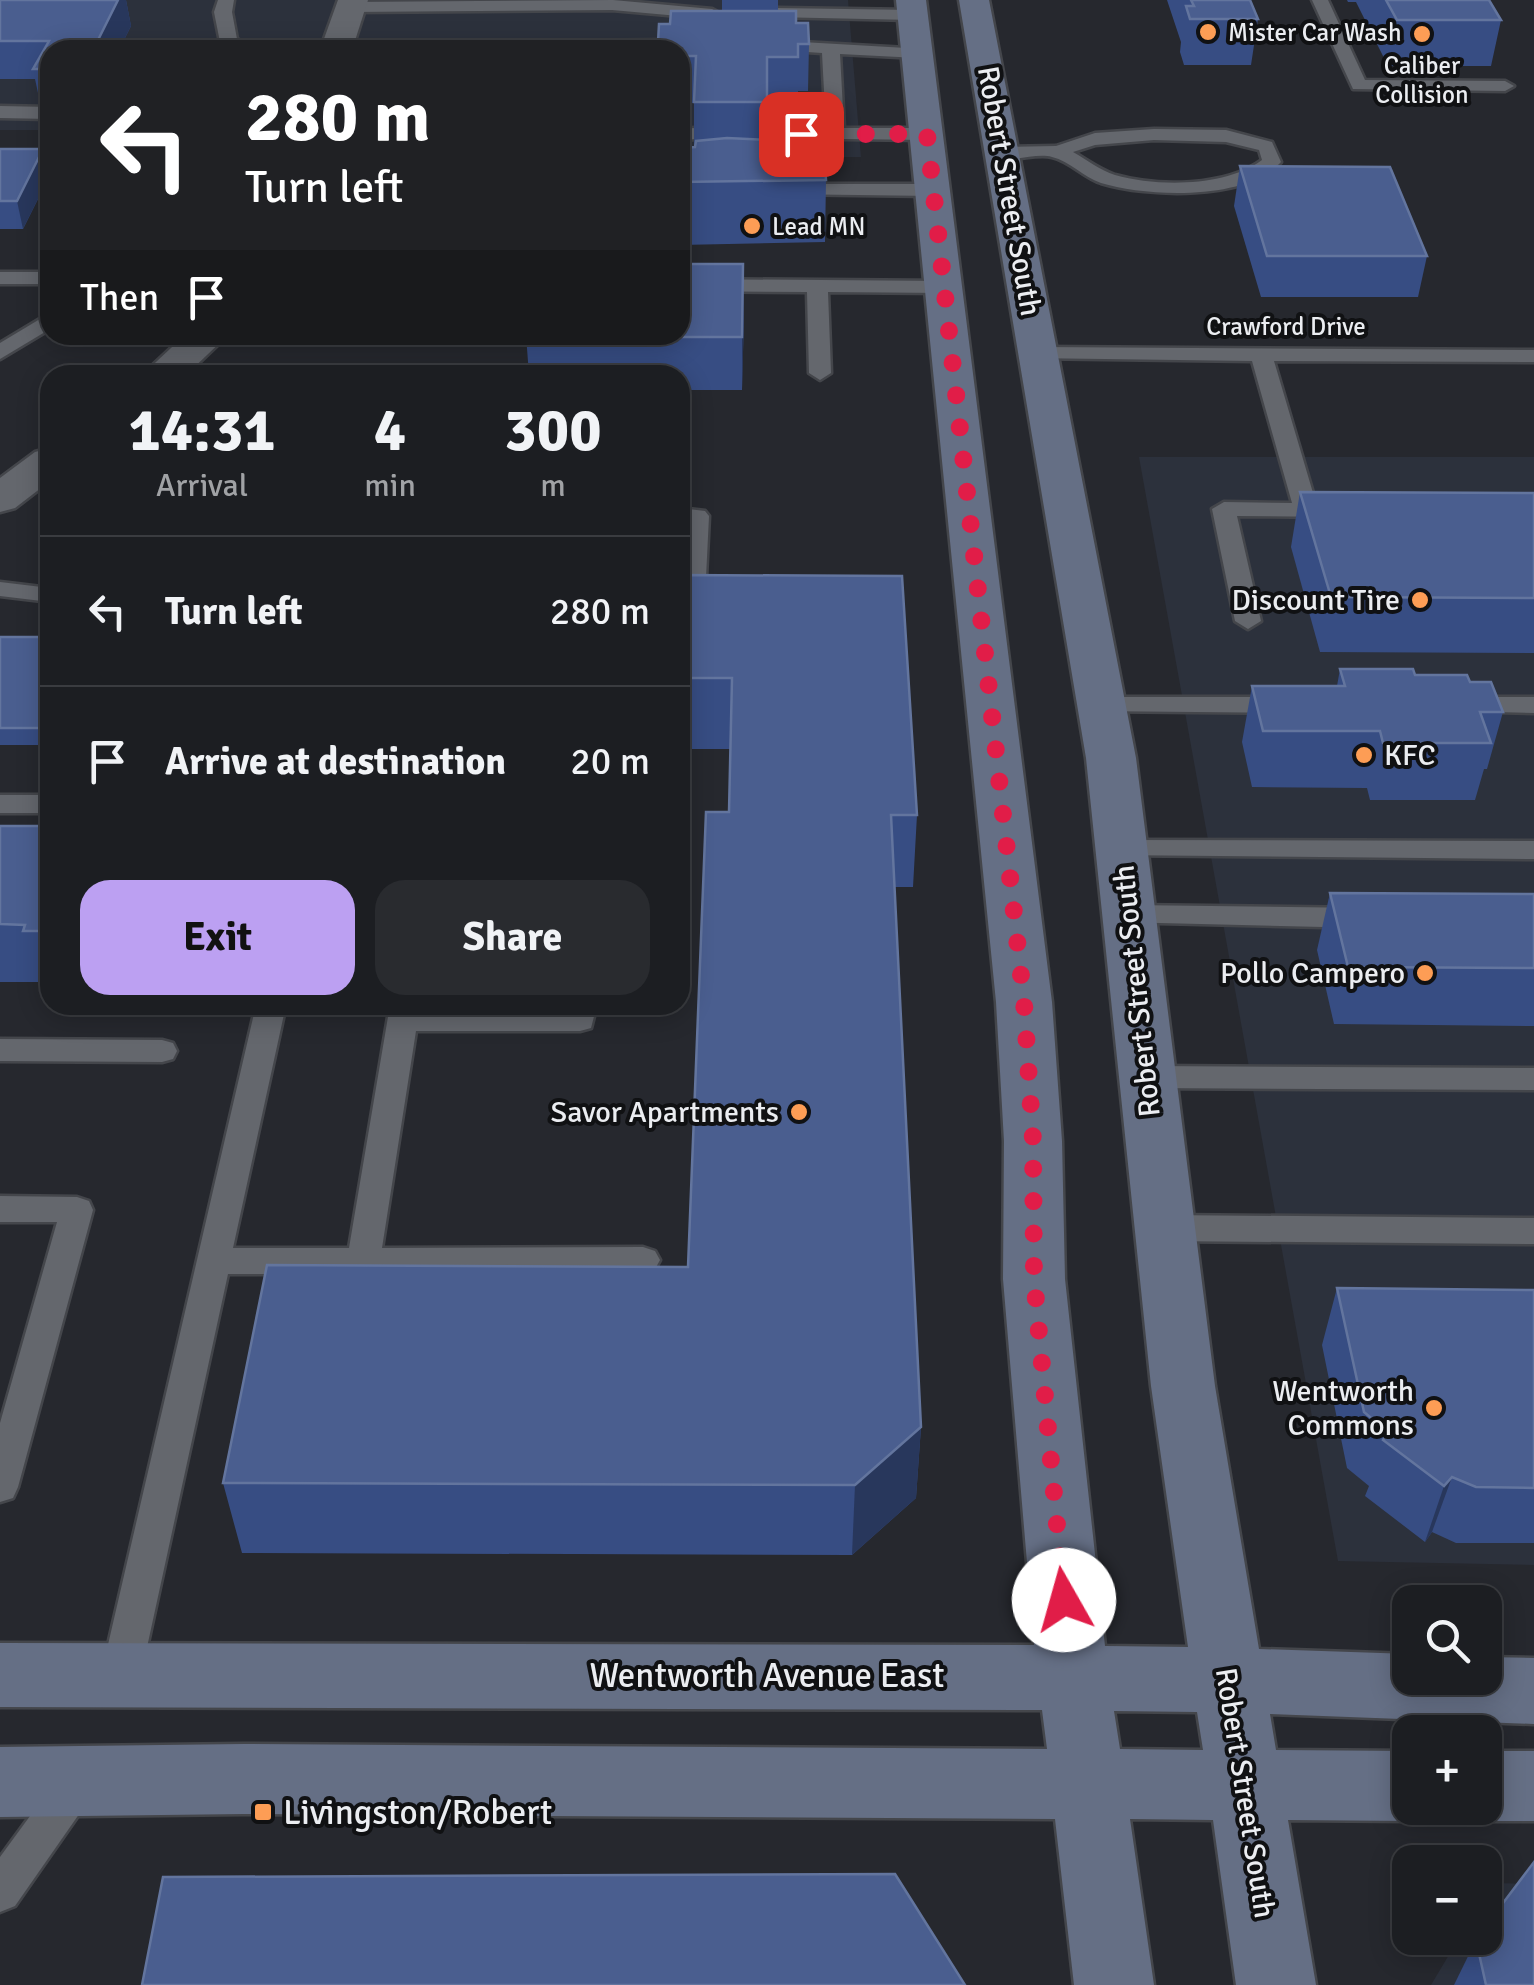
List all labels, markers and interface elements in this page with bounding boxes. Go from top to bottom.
place label: Mister Car Wash [1228,17,1402,48]
marker: Mister Car Wash [1197,21,1219,43]
marker: Caliber Collision [1411,23,1433,45]
place label: Caliber Collision [1375,50,1469,110]
street label: Robert Street South [969,63,1049,319]
text: 280 m [245,74,430,160]
icon: left [80,80,210,210]
pin [759,92,844,177]
icon: arrive [774,107,829,162]
text: Turn left [245,160,404,215]
place label: Lead MN [772,211,865,242]
marker: Lead MN [741,215,763,237]
icon: arrive [179,270,234,325]
text: Then [80,274,159,321]
street label: Crawford Drive [1206,311,1366,342]
text: 14:31 [128,394,276,468]
text: 4 [374,394,406,468]
text: 300 [504,394,602,468]
text: Arrival [156,466,248,505]
text: min [364,466,416,505]
text: m [540,466,566,505]
place label: Discount Tire [1231,582,1400,619]
icon: left [80,584,135,639]
text: Turn left [165,588,303,635]
text: 280 m [550,588,650,635]
marker: Discount Tire [1409,589,1431,611]
icon: arrive [80,734,135,789]
place label: KFC [1384,737,1436,774]
text: Arrive at destination [165,738,506,785]
text: 20 m [570,738,650,785]
marker: KFC [1353,744,1375,766]
street label: Robert Street South [1105,863,1169,1119]
button: Exit [80,880,355,995]
button: Share [375,880,650,995]
place label: Pollo Campero [1220,955,1405,992]
marker: Pollo Campero [1414,962,1436,984]
place label: Savor Apartments [551,1094,779,1131]
marker: Savor Apartments [788,1101,810,1123]
place label: Wentworth Commons [1272,1373,1414,1444]
marker: Wentworth Commons [1423,1397,1445,1419]
position arrow [1012,1548,1116,1652]
map controls [1392,1585,1502,1955]
button: search [1392,1585,1502,1695]
street label: Wentworth Avenue East [589,1654,945,1697]
street label: Robert Street South [1207,1665,1283,1921]
button: + [1392,1715,1502,1825]
place label: Livingston/Robert [283,1791,552,1834]
marker: Livingston/Robert [252,1801,274,1823]
button: − [1392,1845,1502,1955]

